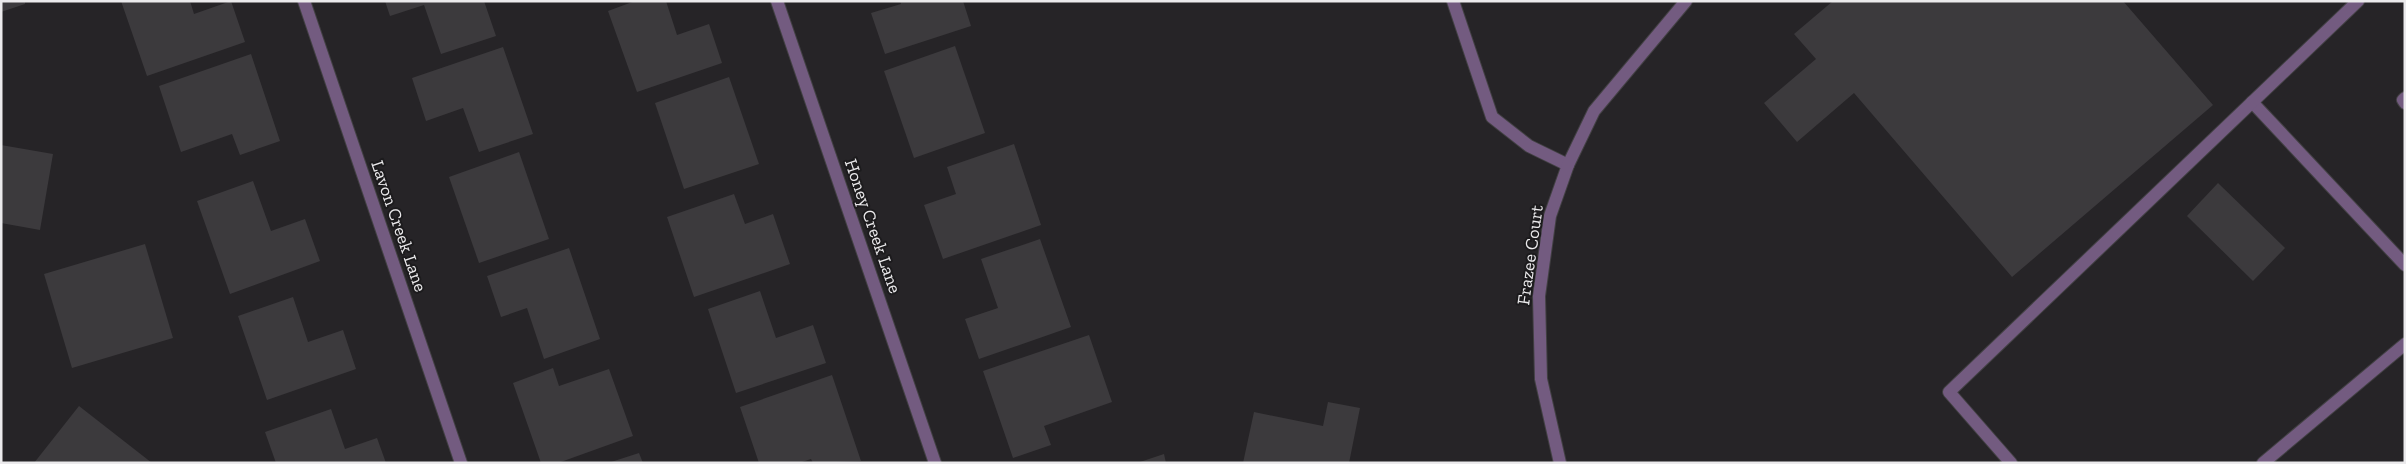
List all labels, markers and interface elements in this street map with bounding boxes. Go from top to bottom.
street label: Honey Creek Lane [840,156,906,296]
street label: Lavon Creek Lane [366,157,432,295]
street label: Frazee Court [1512,203,1548,306]

